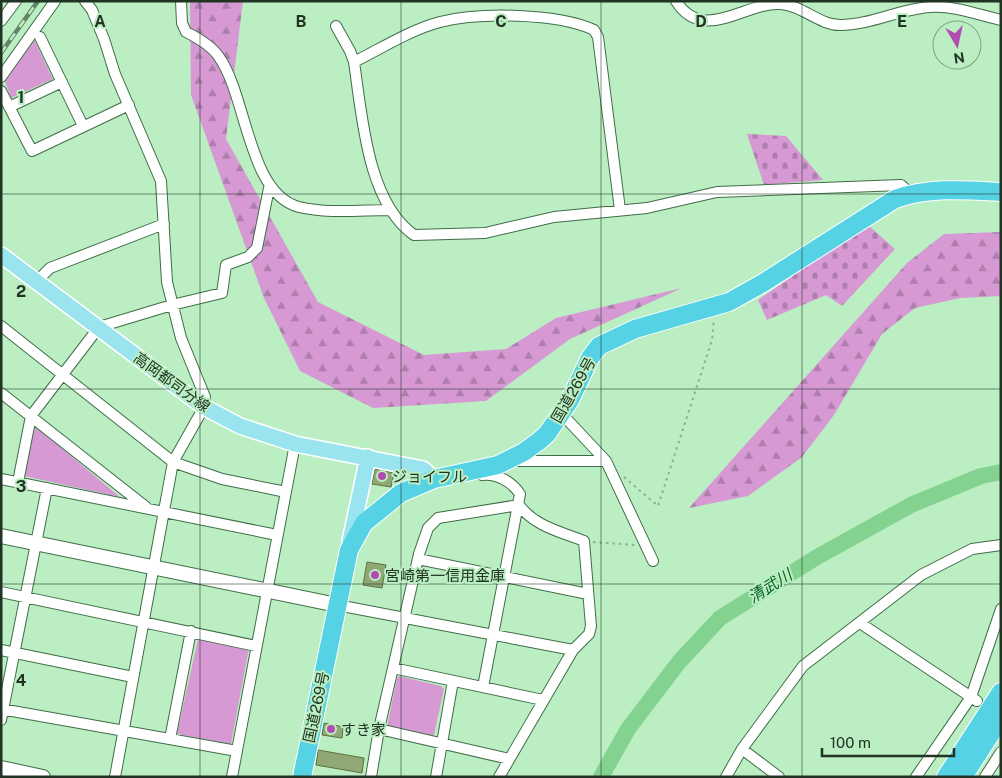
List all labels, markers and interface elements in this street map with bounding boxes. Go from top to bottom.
text: A [94,12,106,31]
text: B [296,12,307,31]
text: C [495,12,507,31]
text: D [695,12,707,31]
text: E [897,12,907,31]
north arrow [932,20,982,70]
text: N [952,49,966,67]
text: 1 [18,88,24,107]
text: 2 [16,282,26,301]
street label: 高岡都司分線 [131,349,213,415]
street label: 国道269号 [548,354,598,426]
place label: ジョイフル [392,468,467,485]
marker: ジョイフル [376,470,388,482]
text: 3 [16,477,26,496]
water label: 清武川 [745,564,797,607]
place label: 宮崎第一信用金庫 [385,567,505,584]
marker: 宮崎第一信用金庫 [369,569,381,581]
street label: 国道269号 [300,670,332,744]
text: 4 [16,671,27,690]
place label: すき家 [341,721,386,738]
marker: すき家 [325,723,337,735]
scale bar [822,726,954,758]
text: 100 m [830,734,871,751]

